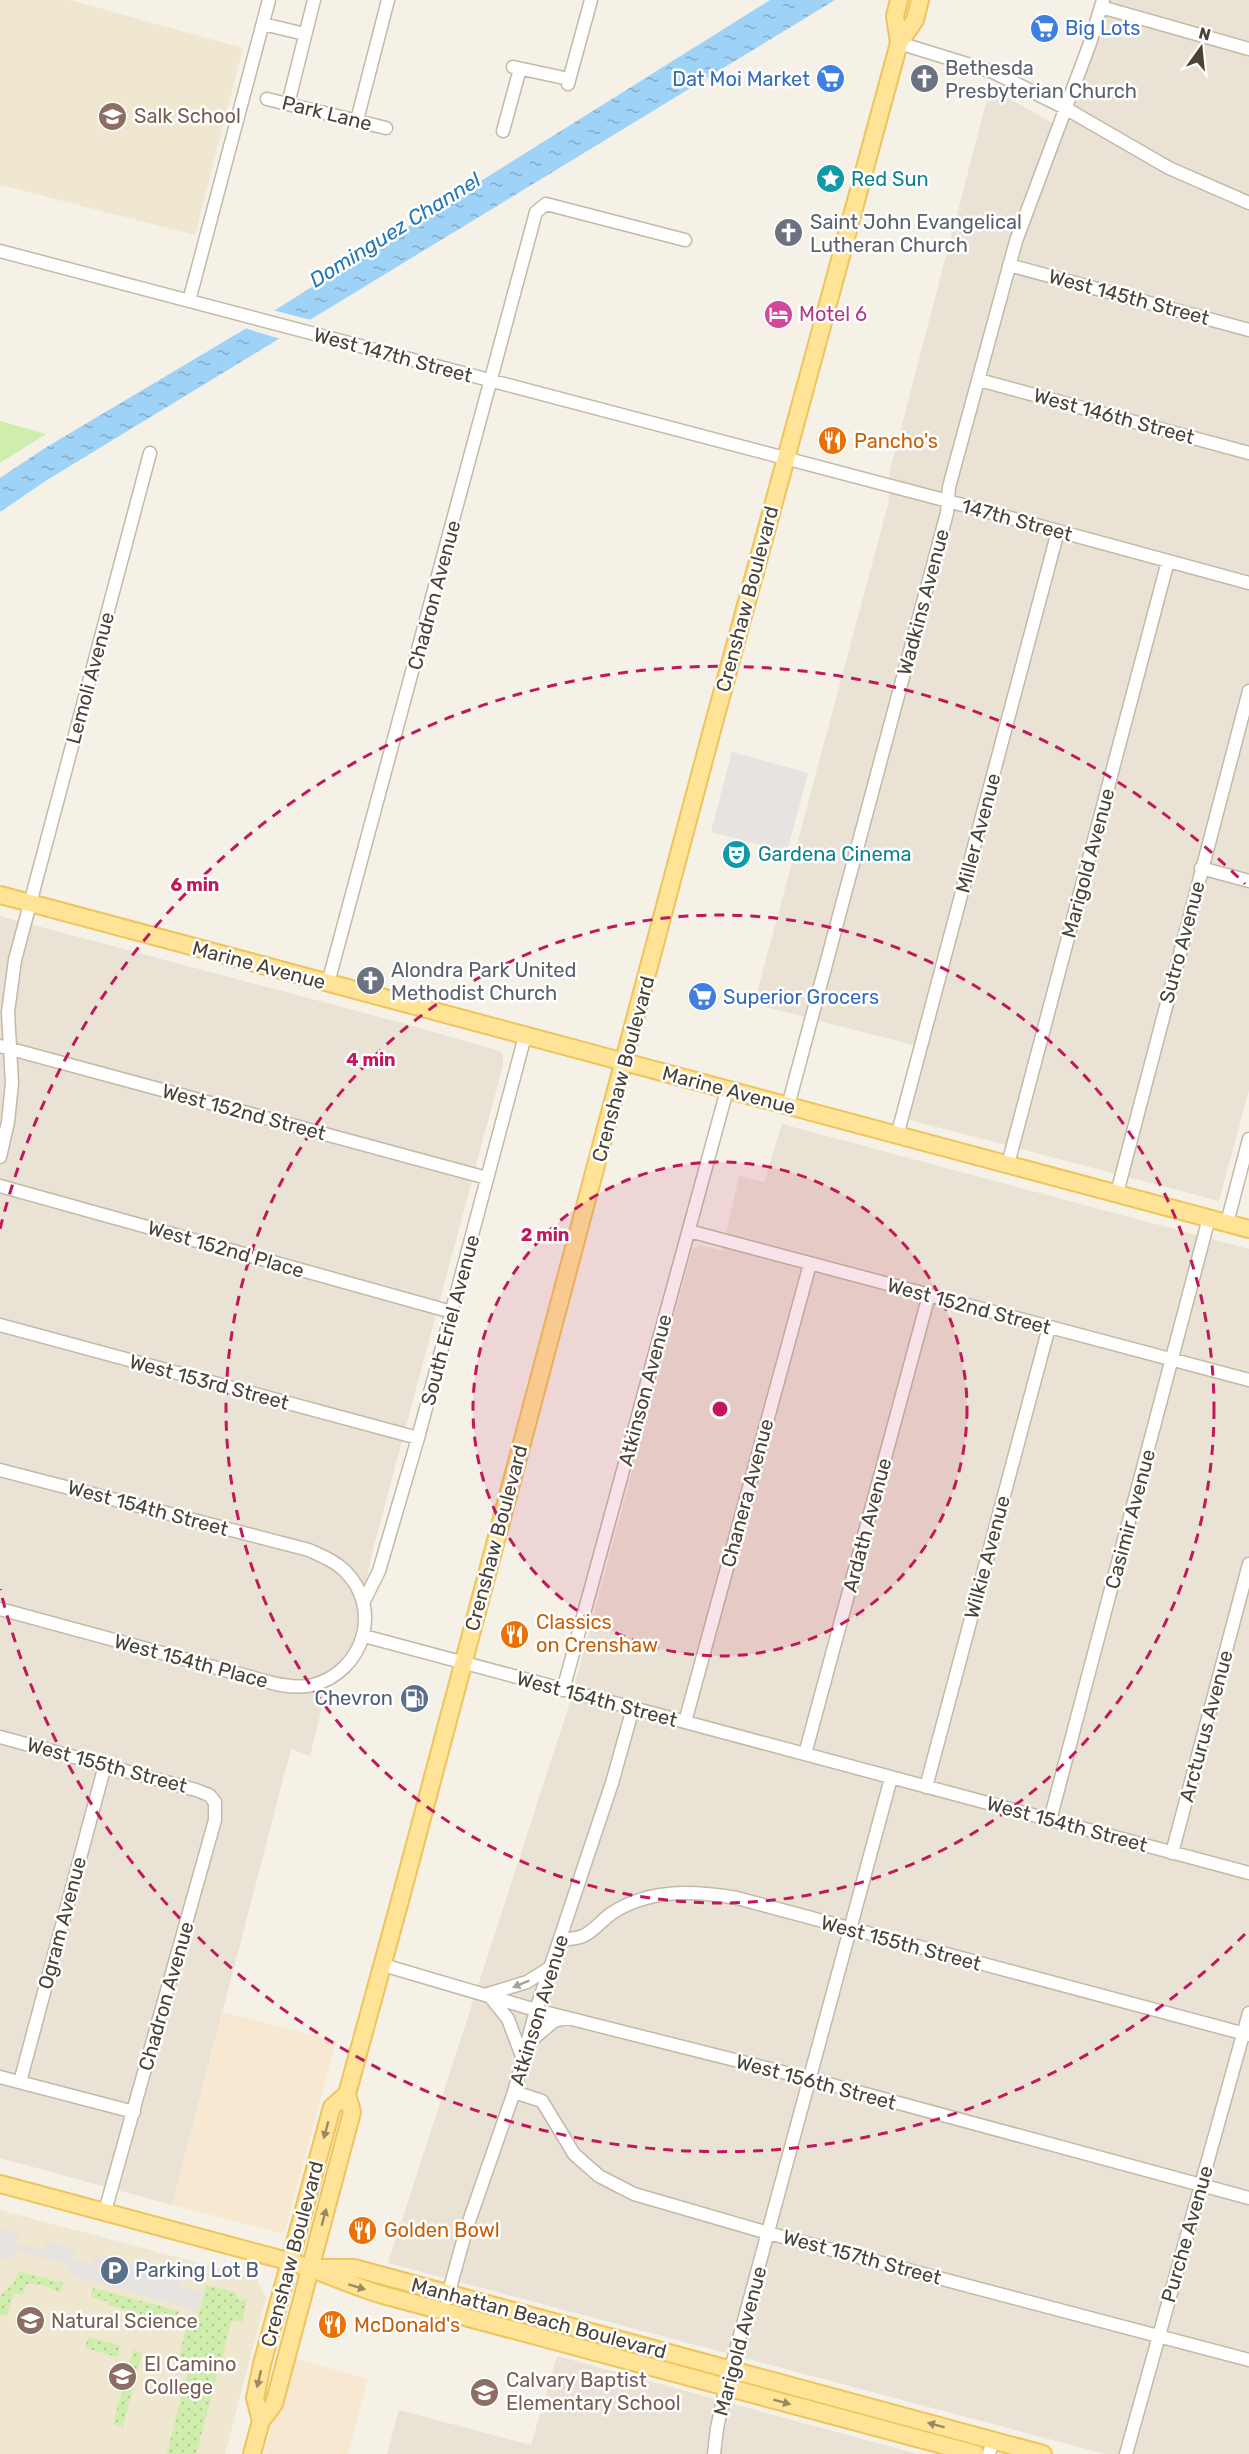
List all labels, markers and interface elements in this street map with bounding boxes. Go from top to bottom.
supermarket icon: Big Lots [1028,12,1060,44]
place label: Big Lots [1065,16,1141,40]
north arrow [1171,18,1231,78]
text: N [1197,23,1213,45]
place label: Bethesda Presbyterian Church [945,56,1137,103]
supermarket icon: Dat Moi Market [815,63,847,95]
church icon: Bethesda Presbyterian Church [908,63,940,95]
place label: Dat Moi Market [672,67,810,91]
street label: Park Lane [279,90,375,136]
school or university icon: Salk School [97,100,129,132]
place label: Salk School [134,104,241,128]
place icon: Red Sun [814,163,846,195]
water label: Dominguez Channel [305,166,486,292]
place label: Red Sun [851,167,929,191]
place label: Saint John Evangelical Lutheran Church [810,210,1022,257]
church icon: Saint John Evangelical Lutheran Church [773,217,805,249]
street label: West 145th Street [1046,264,1212,330]
hotel icon: Motel 6 [762,298,794,330]
place label: Motel 6 [799,302,867,326]
street label: West 147th Street [311,322,475,388]
street label: West 146th Street [1031,383,1197,449]
restaurant icon: Pancho's [817,425,849,457]
place label: Pancho's [854,429,938,453]
street label: 147th Street [959,494,1075,546]
street label: Crenshaw Boulevard [711,503,783,695]
street label: Chadron Avenue [402,518,466,672]
street label: Wadkins Avenue [892,526,954,678]
street label: Lemoli Avenue [61,609,119,747]
street label: Miller Avenue [950,770,1006,896]
street label: Marigold Avenue [1056,786,1120,940]
theatre icon: Gardena Cinema [721,838,753,870]
place label: Gardena Cinema [758,842,912,866]
text: 6 min [171,874,219,896]
street label: Sutro Avenue [1154,878,1210,1006]
street label: Marine Avenue [190,936,328,994]
place label: Alondra Park United Methodist Church [391,958,576,1005]
church icon: Alondra Park United Methodist Church [354,965,386,997]
street label: Crenshaw Boulevard [587,973,659,1165]
supermarket icon: Superior Grocers [686,981,718,1013]
place label: Superior Grocers [723,985,879,1009]
text: 4 min [346,1049,396,1071]
street label: Marine Avenue [660,1061,798,1119]
street label: West 152nd Street [159,1079,329,1145]
street label: West 152nd Place [145,1215,307,1283]
text: 2 min [521,1224,569,1246]
street label: South Eriel Avenue [416,1232,484,1408]
street label: West 152nd Street [884,1273,1054,1339]
street label: Atkinson Avenue [613,1311,677,1469]
street label: West 153rd Street [127,1349,292,1415]
centre of rings [710,1399,730,1419]
street label: Chanera Avenue [716,1416,778,1570]
street label: Crenshaw Boulevard [460,1442,532,1634]
street label: Casimir Avenue [1100,1447,1160,1591]
street label: Ardath Avenue [838,1455,896,1595]
street label: West 154th Street [65,1475,231,1541]
street label: Wilkie Avenue [959,1493,1015,1621]
place label: Classics on Crenshaw [536,1610,658,1657]
restaurant icon: Classics on Crenshaw [499,1618,531,1650]
street label: West 154th Place [111,1629,271,1693]
street label: Arcturus Avenue [1174,1648,1238,1804]
street label: West 154th Street [514,1666,680,1732]
fuel station icon: Chevron [398,1682,430,1714]
place label: Chevron [315,1686,393,1710]
street label: West 155th Street [24,1732,190,1798]
street label: West 154th Street [984,1791,1150,1857]
street label: Ogram Avenue [33,1854,91,1992]
street label: West 155th Street [818,1910,984,1976]
street label: Chadron Avenue [133,1919,199,2073]
street label: Atkinson Avenue [505,1932,573,2088]
one-way arrow [511,1979,529,1989]
street label: West 156th Street [733,2049,899,2115]
one-way arrow [321,2121,330,2139]
street label: Crenshaw Boulevard [256,2158,328,2350]
street label: Purche Avenue [1156,2163,1218,2305]
one-way arrow [320,2208,329,2226]
restaurant icon: Golden Bowl [347,2214,379,2246]
place label: Golden Bowl [384,2218,500,2242]
street label: West 157th Street [780,2224,944,2290]
parking icon: Parking Lot B [98,2254,130,2286]
place label: Parking Lot B [135,2258,259,2282]
street label: Marigold Avenue [708,2264,772,2418]
street label: Manhattan Beach Boulevard [409,2272,669,2364]
one-way arrow [348,2283,366,2292]
school or university icon: Natural Science [14,2305,46,2337]
place label: Natural Science [51,2309,198,2333]
restaurant icon: McDonald's [317,2309,349,2341]
place label: McDonald's [354,2313,460,2337]
place label: El Camino College [144,2352,236,2399]
school or university icon: El Camino College [107,2360,139,2392]
place label: Calvary Baptist Elementary School [506,2368,681,2415]
one-way arrow [254,2370,263,2389]
school or university icon: Calvary Baptist Elementary School [469,2376,501,2408]
one-way arrow [774,2398,792,2407]
one-way arrow [927,2420,945,2430]

